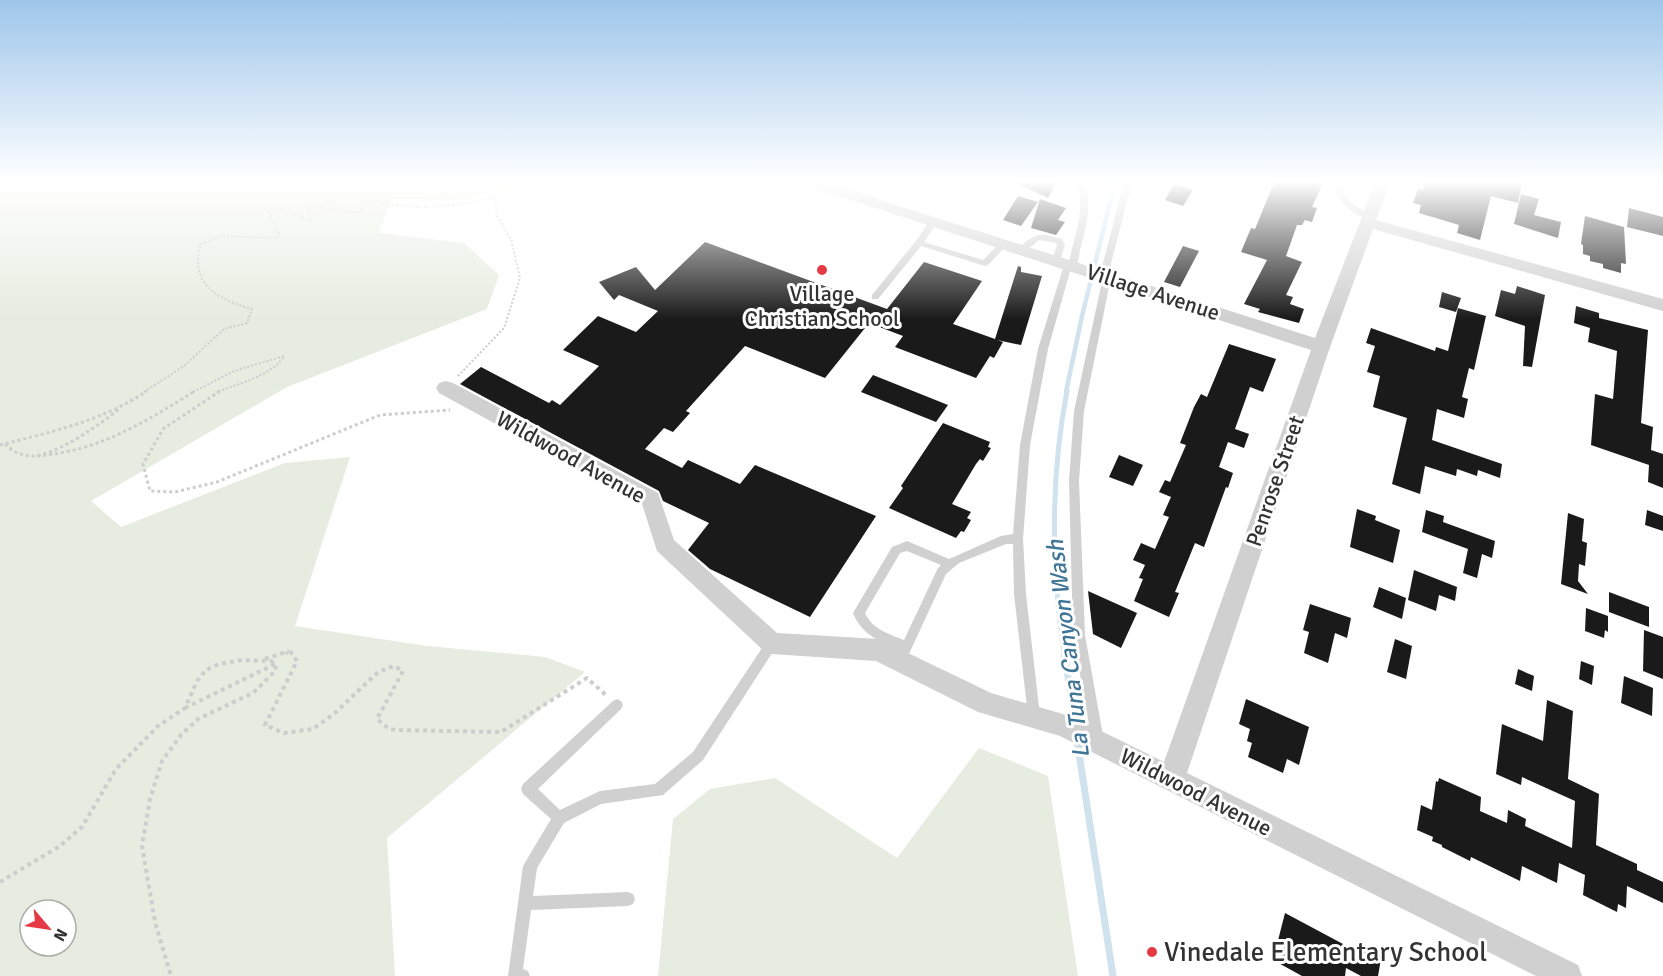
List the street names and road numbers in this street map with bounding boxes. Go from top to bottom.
street label: Village Avenue [1083,258,1223,326]
street label: Wildwood Avenue [492,405,650,509]
street label: Penrose Street [1240,412,1310,550]
street label: Wildwood Avenue [1116,742,1276,842]

